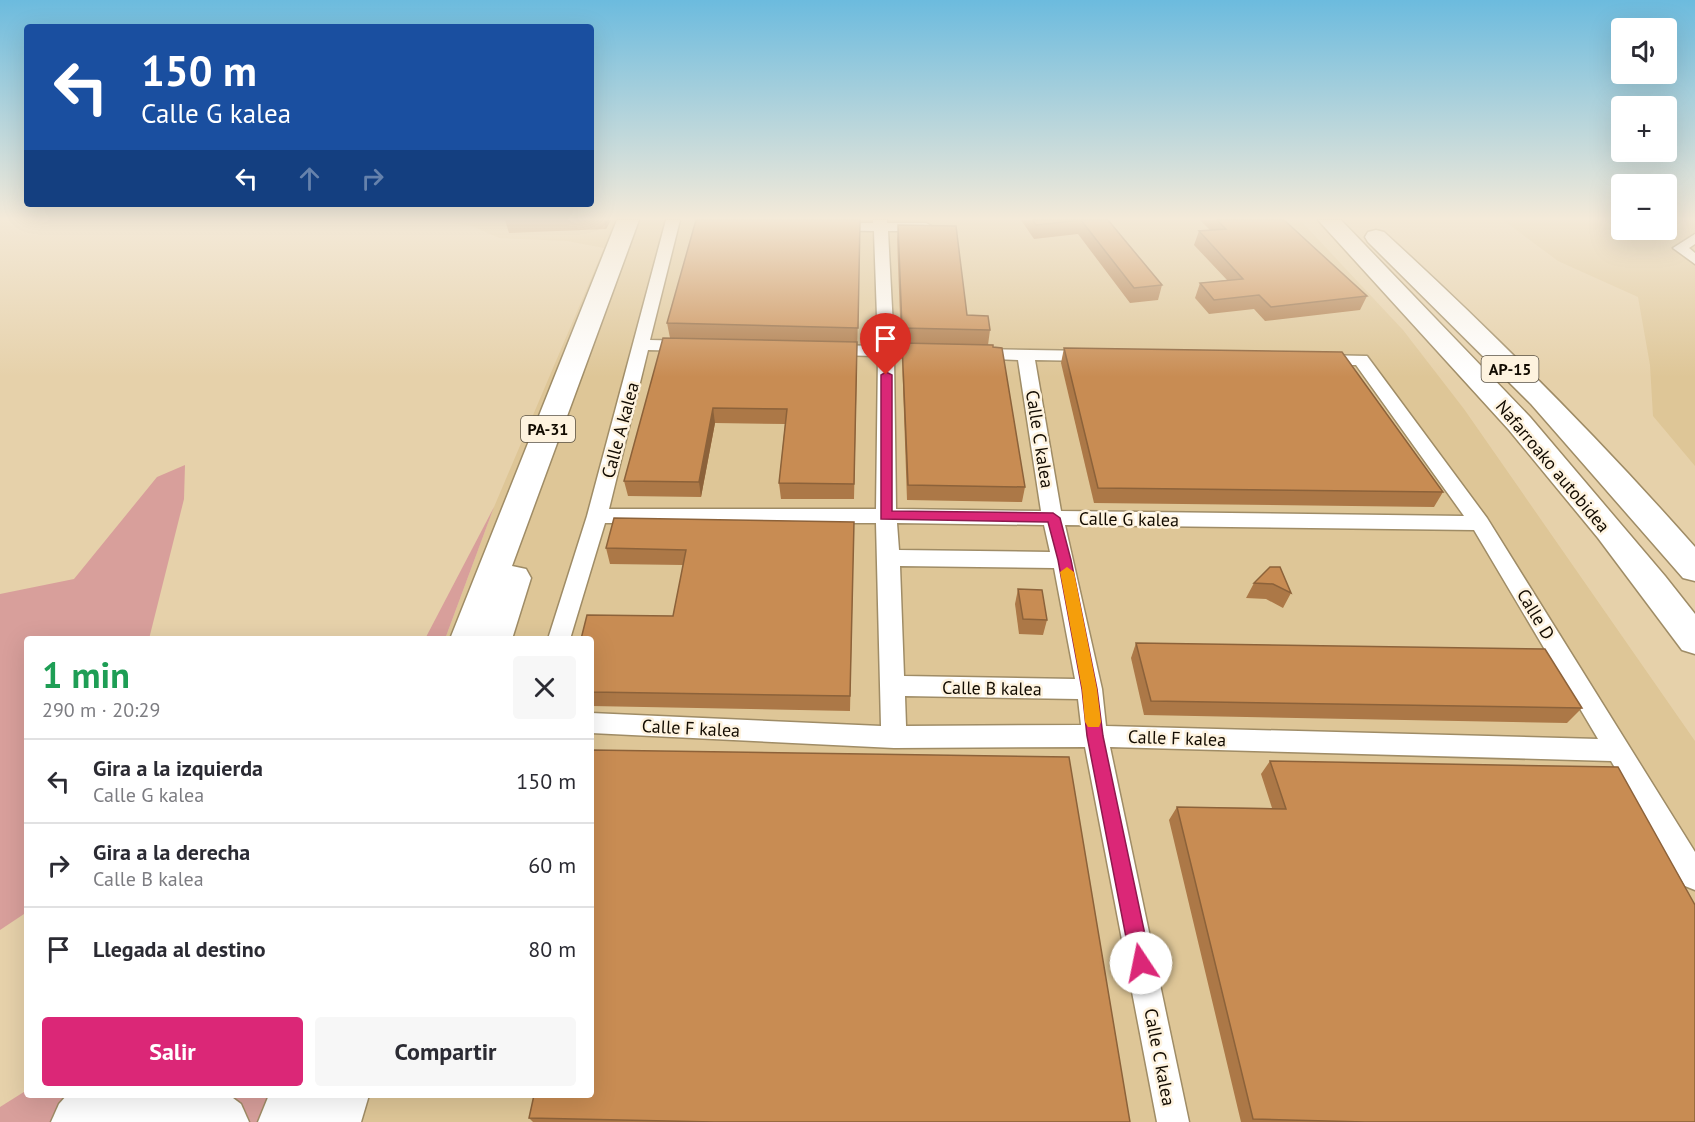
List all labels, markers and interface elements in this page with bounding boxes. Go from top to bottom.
map controls [1611,18,1677,240]
button: sound [1611,18,1677,84]
text: 150 m [141,43,257,98]
icon: left [42,48,120,126]
text: Calle G kalea [141,96,291,130]
button: + [1611,96,1677,162]
icon: left [230,162,263,195]
icon: ahead [293,162,326,195]
icon: right [356,162,389,195]
button: − [1611,174,1677,240]
pin [860,313,911,375]
icon: arrive [869,322,902,355]
road number: AP-15 [1482,356,1538,382]
street label: Calle A kalea [596,380,644,480]
street label: Calle C kalea [1021,389,1059,489]
street label: Nafarroako autobidea [1491,395,1615,537]
road number: PA-31 [521,416,575,442]
street label: Calle G kalea [1079,507,1179,531]
street label: Calle D [1512,584,1560,644]
text: 1 min [42,651,130,698]
button: close [513,656,576,719]
street label: Calle B kalea [942,676,1042,700]
text: 290 m · 20:29 [42,697,160,723]
street label: Calle F kalea [641,714,741,742]
street label: Calle F kalea [1127,725,1227,751]
text: Gira a la izquierda [93,754,263,782]
icon: left [42,765,75,798]
text: 150 m [516,767,576,795]
text: Calle G kalea [93,782,204,808]
text: Gira a la derecha [93,838,250,866]
icon: right [42,849,75,882]
text: 60 m [528,851,576,879]
text: Calle B kalea [93,866,204,892]
position arrow [1109,931,1173,995]
icon: arrive [42,933,75,966]
text: Llegada al destino [93,935,266,963]
text: 80 m [528,935,576,963]
street label: Calle C kalea [1139,1006,1181,1108]
button: Salir [42,1017,303,1086]
button: Compartir [315,1017,576,1086]

